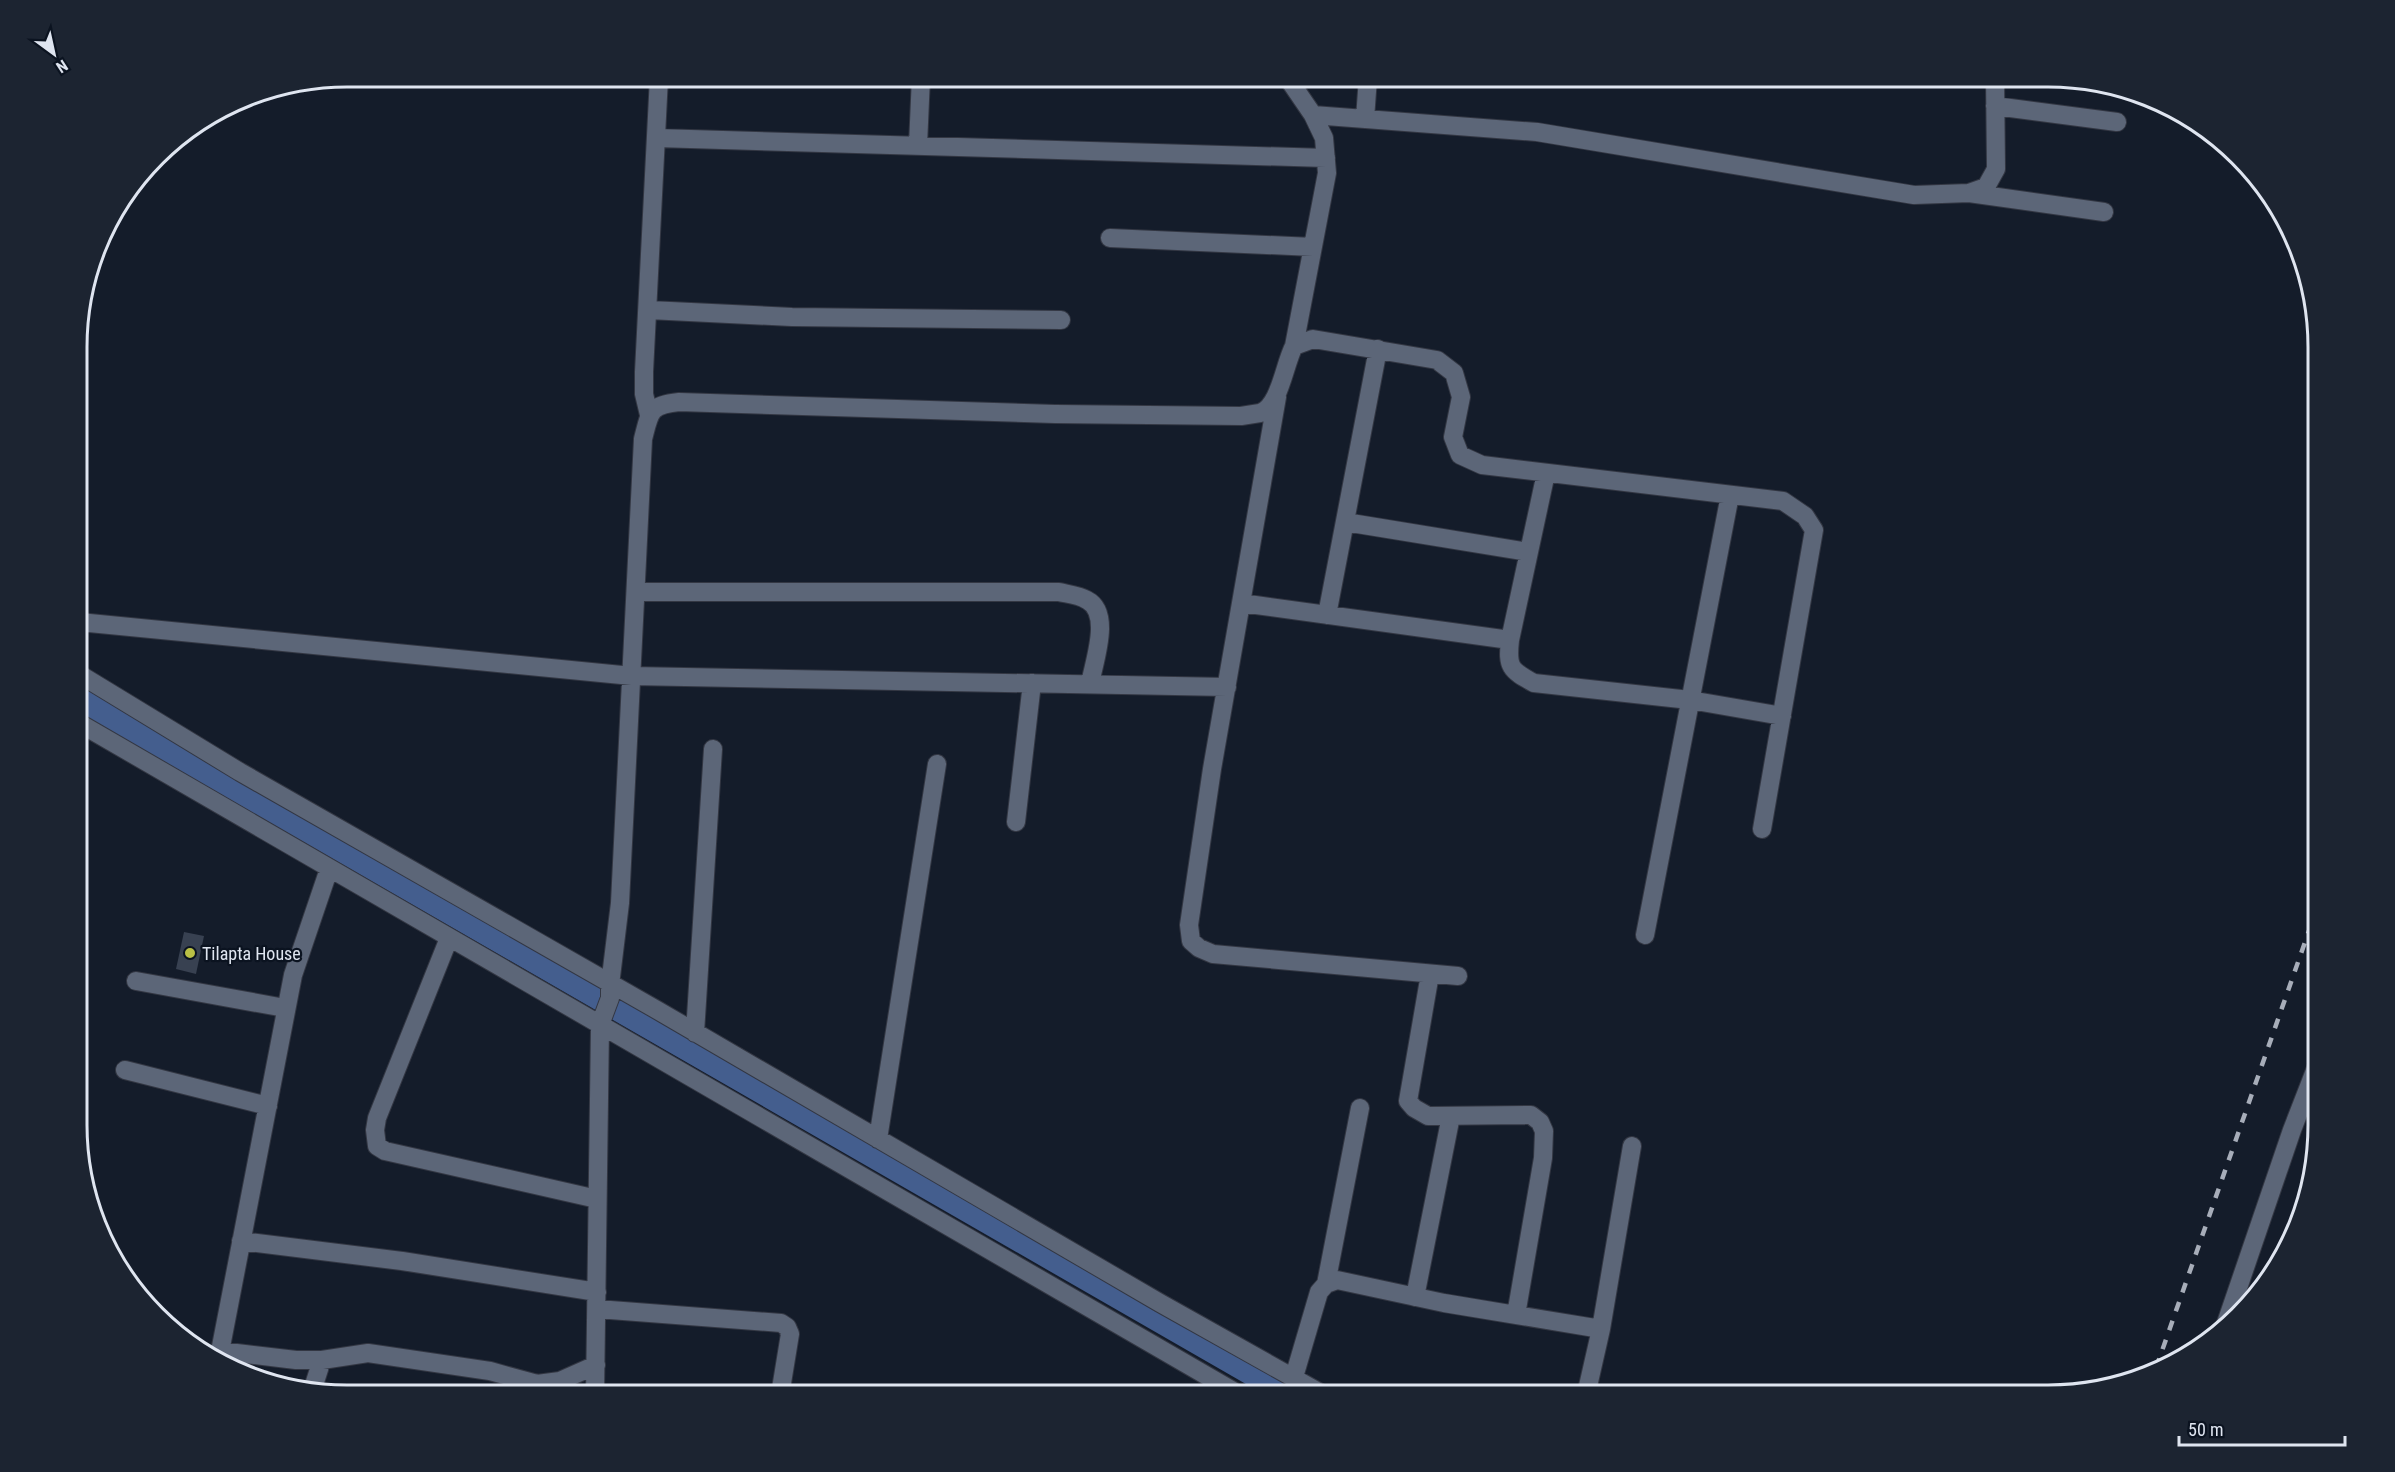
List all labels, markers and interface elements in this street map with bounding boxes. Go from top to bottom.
north arrow [24,24,84,84]
text: N [53,56,71,77]
place label: Tilapta House [202,943,301,964]
marker: Tilapta House [183,946,197,960]
scale bar [2179,1409,2346,1447]
text: 50 m [2188,1419,2223,1440]

